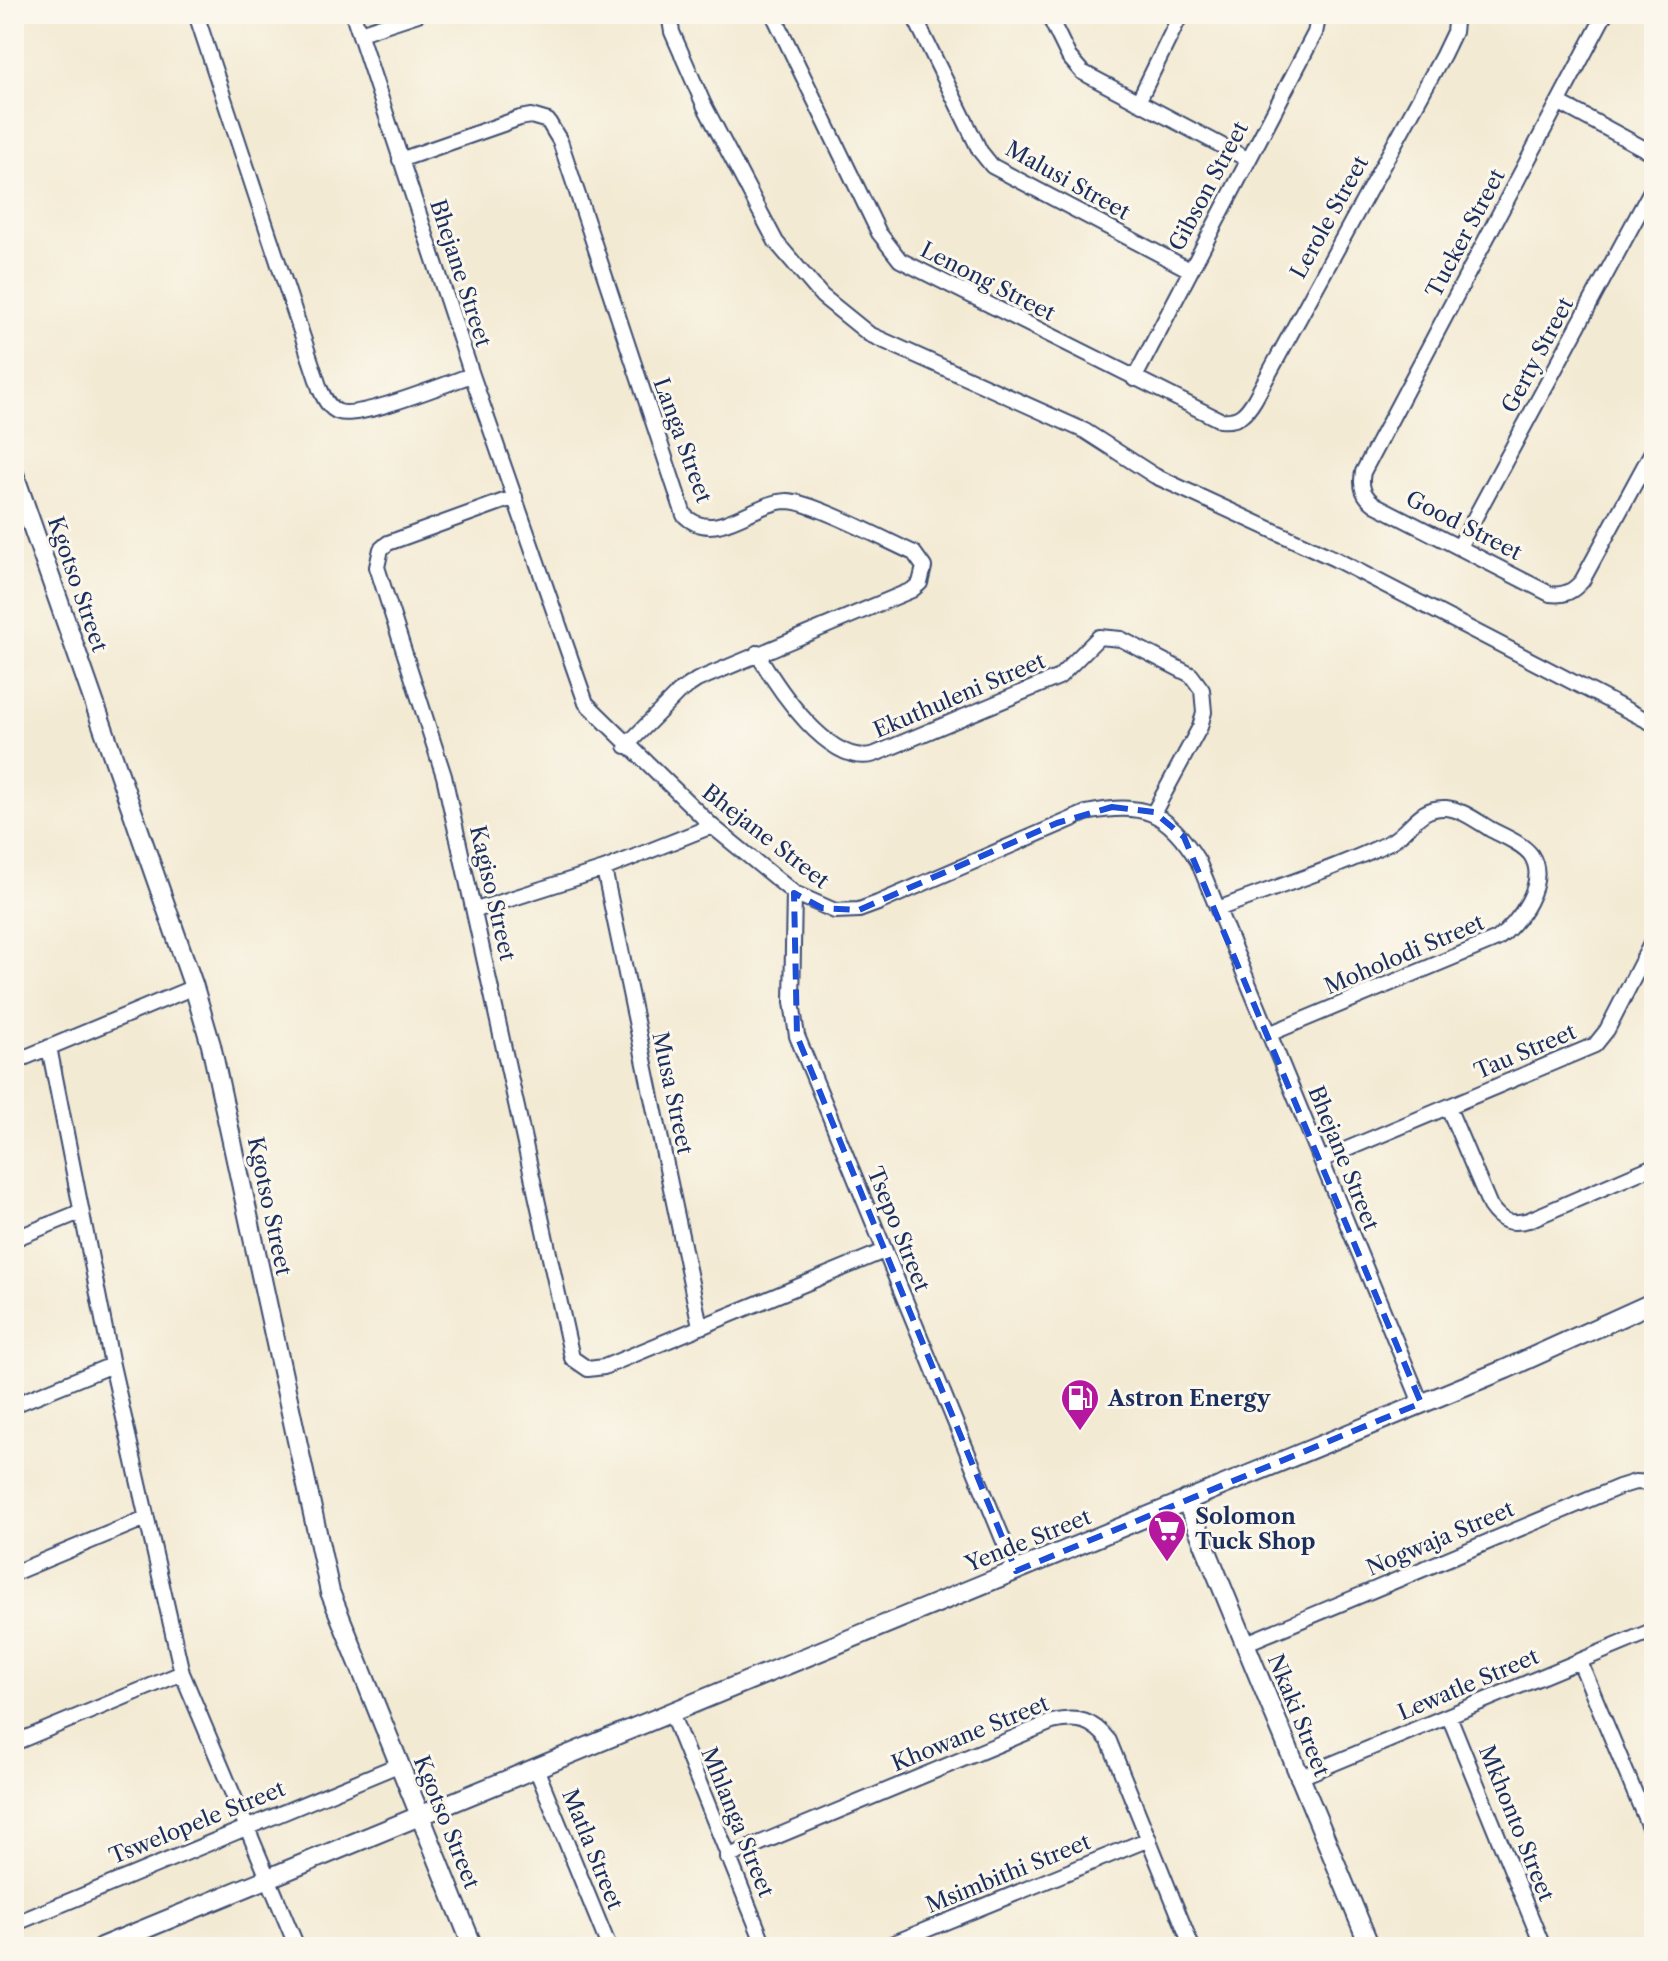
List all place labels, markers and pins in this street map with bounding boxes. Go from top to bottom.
fuel station icon: Astron Energy [1059,1377,1101,1432]
place label: Astron Energy [1107,1385,1271,1412]
place label: Solomon Tuck Shop [1195,1503,1316,1555]
supermarket icon: Solomon Tuck Shop [1146,1508,1188,1563]

